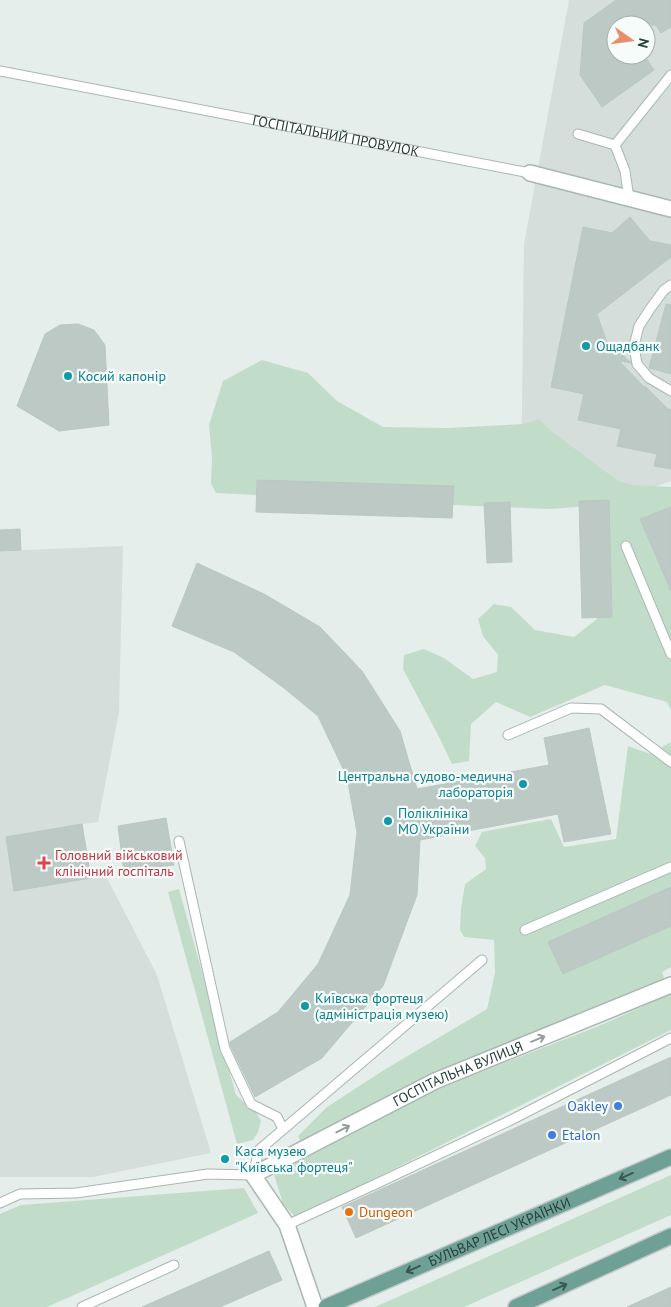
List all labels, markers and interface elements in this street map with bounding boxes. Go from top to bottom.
north arrow [606,15,656,65]
text: N [634,37,653,50]
street label: ГОСПІТАЛЬНИЙ ПРОВУЛОК [251,111,421,161]
place label: Ощадбанк [596,337,660,355]
marker: Ощадбанк [580,340,592,352]
place label: Косий капонір [78,367,166,385]
marker: Косий капонір [62,370,74,382]
place label: Центральна судово-медична лабораторія [338,767,513,801]
marker: Центральна судово-медична лабораторія [517,778,529,790]
place label: Поліклініка МО України [398,804,469,838]
marker: Поліклініка МО України [382,815,394,827]
place label: Головний військовий клінічний госпіталь [55,846,183,880]
marker: Головний військовий клінічний госпіталь [37,856,51,870]
place label: Київська фортеця (адміністрація музею) [315,989,448,1023]
marker: Київська фортеця (адміністрація музею) [299,1000,311,1012]
one-way arrow [530,1034,545,1043]
street label: ГОСПІТАЛЬНА ВУЛИЦЯ [390,1037,526,1110]
place label: Oakley [567,1097,608,1115]
marker: Oakley [612,1100,624,1112]
one-way arrow [335,1124,350,1133]
place label: Etalon [562,1126,600,1144]
marker: Etalon [546,1129,558,1141]
place label: Каса музею "Київська фортеця" [235,1142,353,1176]
marker: Каса музею "Київська фортеця" [219,1153,231,1165]
one-way arrow [619,1172,634,1182]
street label: БУЛЬВАР ЛЕСІ УКРАЇНКИ [425,1193,573,1271]
place label: Dungeon [359,1203,413,1221]
marker: Dungeon [343,1206,355,1218]
one-way arrow [406,1265,421,1275]
one-way arrow [552,1281,567,1291]

